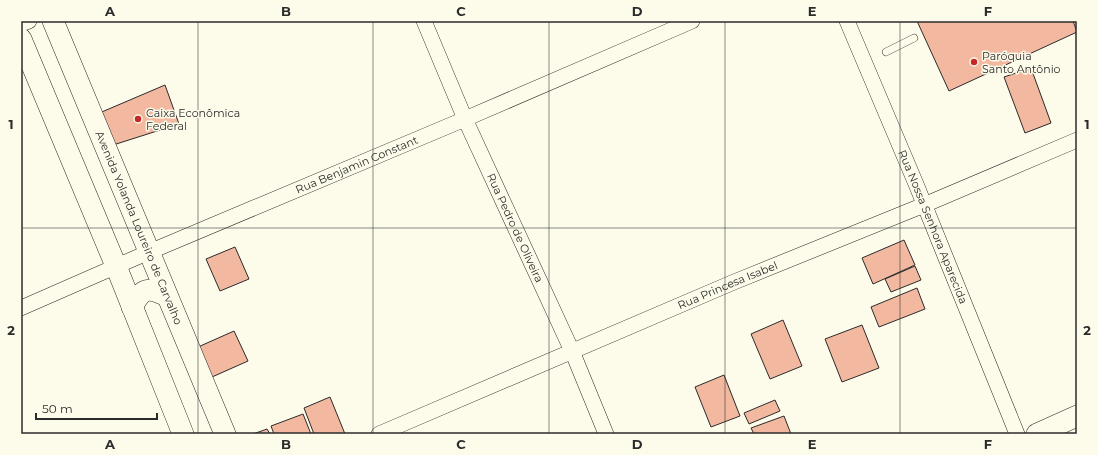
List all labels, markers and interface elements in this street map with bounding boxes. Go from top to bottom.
text: A [104,3,116,19]
text: B [281,3,291,19]
text: C [456,3,466,19]
text: D [632,3,643,19]
text: E [808,3,817,19]
text: F [984,3,992,19]
place label: Paróquia Santo Antônio [982,49,1061,76]
marker: Paróquia Santo Antônio [969,57,979,67]
place label: Caixa Econômica Federal [146,106,240,133]
marker: Caixa Econômica Federal [133,114,143,124]
text: 1 [8,116,14,132]
text: 1 [1084,116,1090,132]
street label: Avenida Yolanda Loureiro de Carvalho [93,129,186,327]
street label: Rua Benjamin Constant [293,132,420,197]
street label: Rua Nossa Senhora Aparecida [895,148,971,306]
street label: Rua Pedro de Oliveira [484,171,546,285]
street label: Rua Princesa Isabel [675,258,780,312]
text: 2 [7,322,15,338]
text: 2 [1083,322,1091,338]
scale bar [36,395,157,421]
text: 50 m [42,401,73,416]
text: A [104,436,116,452]
text: B [281,436,291,452]
text: C [456,436,466,452]
text: D [632,436,643,452]
text: E [808,436,817,452]
text: F [984,436,992,452]

